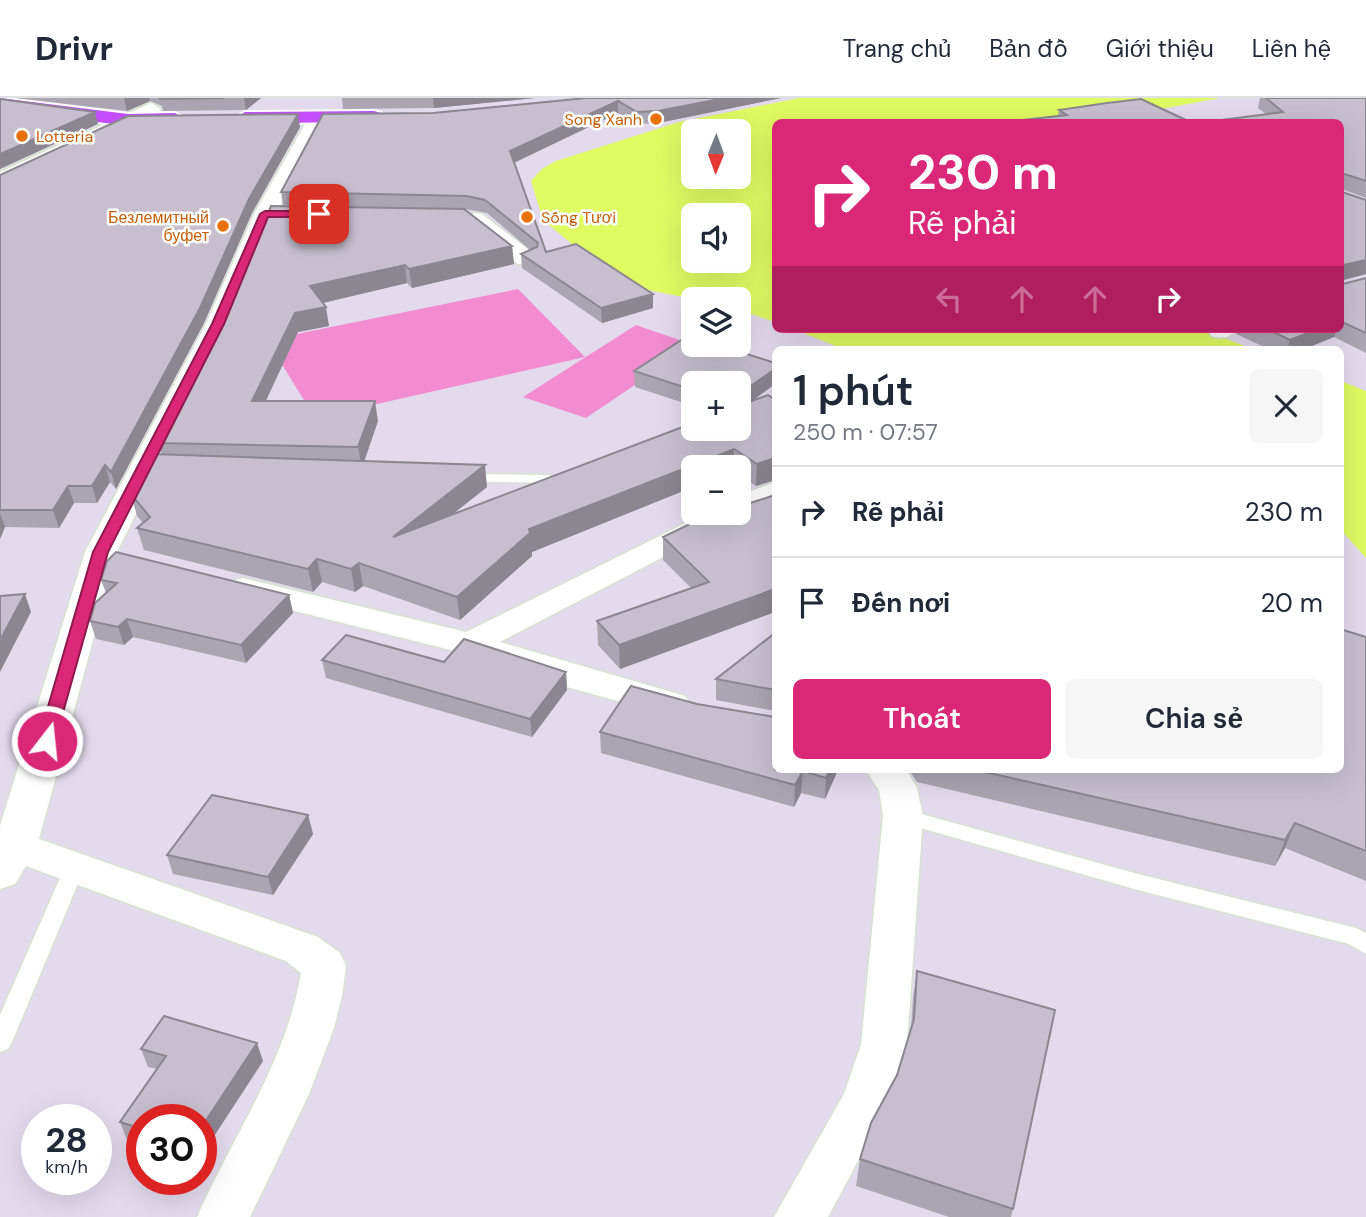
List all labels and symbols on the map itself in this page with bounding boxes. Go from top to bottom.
place label: Song Xanh [564,109,642,130]
marker: Song Xanh [648,111,664,127]
north arrow [681,119,751,189]
place label: Lotteria [36,126,93,147]
marker: Lotteria [14,128,30,144]
pin [289,184,349,244]
place label: Безлемитный буфет [108,207,210,246]
place label: Sống Tươi [541,207,616,228]
marker: Sống Tươi [519,209,535,225]
marker: Безлемитный буфет [215,218,231,234]
position arrow [10.0,704,84.0,778]
speed limit sign: 30 [126,1104,217,1195]

